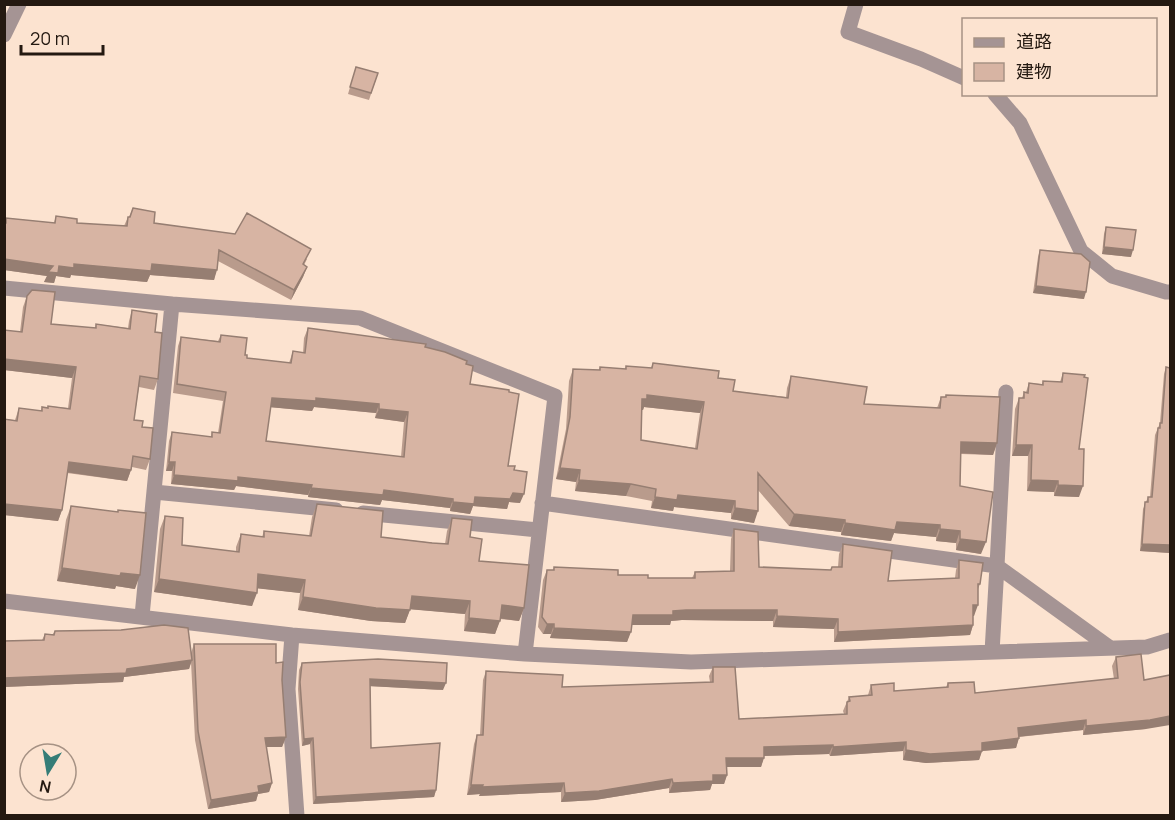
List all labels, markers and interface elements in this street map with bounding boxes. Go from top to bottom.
scale bar [21,18,104,56]
legend [962,18,1157,96]
text: 20 m [30,26,70,50]
text: 道路 [1016,29,1052,53]
text: 建物 [1016,59,1052,83]
north arrow [18,742,78,802]
text: N [37,775,53,799]

